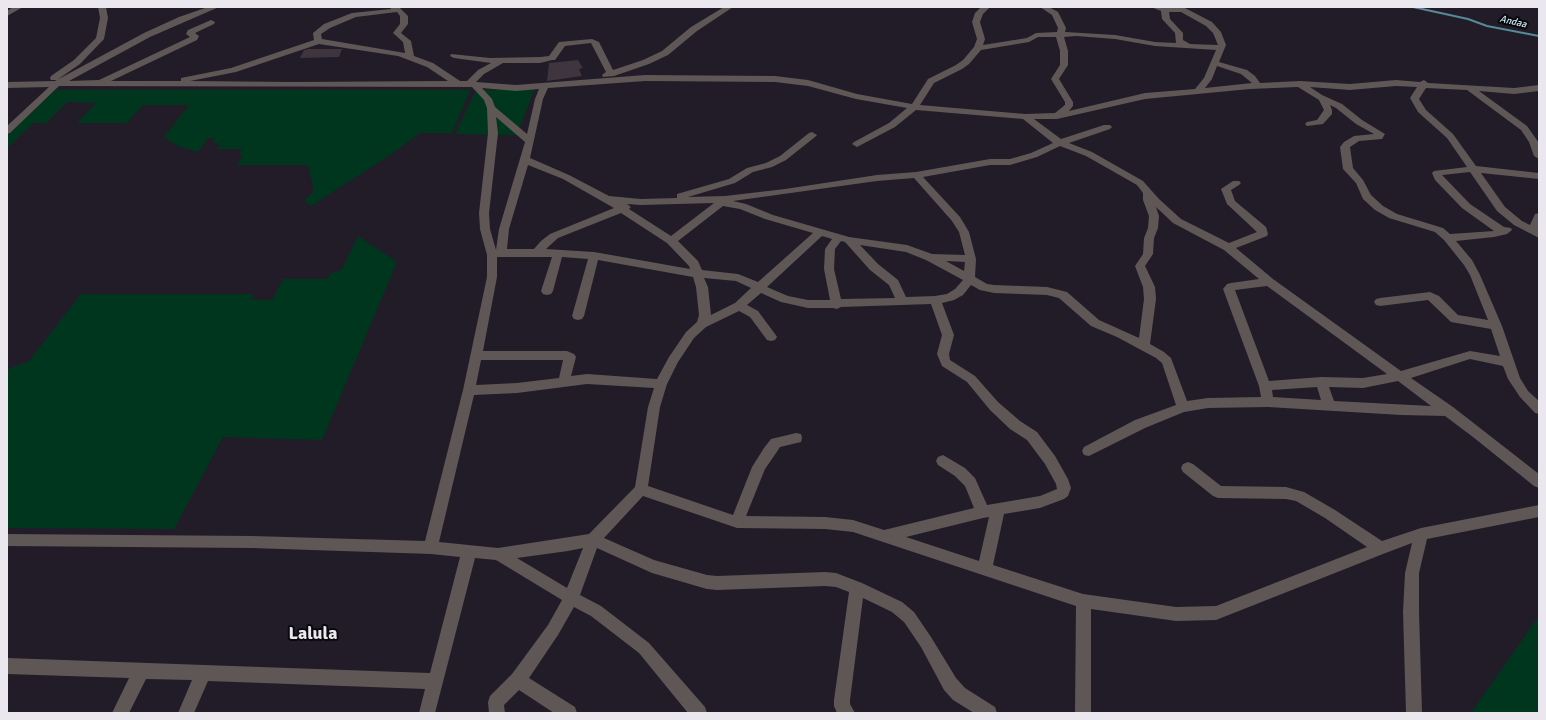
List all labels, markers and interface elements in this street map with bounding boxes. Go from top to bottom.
water label: Andaa [1498,13,1528,31]
district label: Lalula [289,623,337,645]

